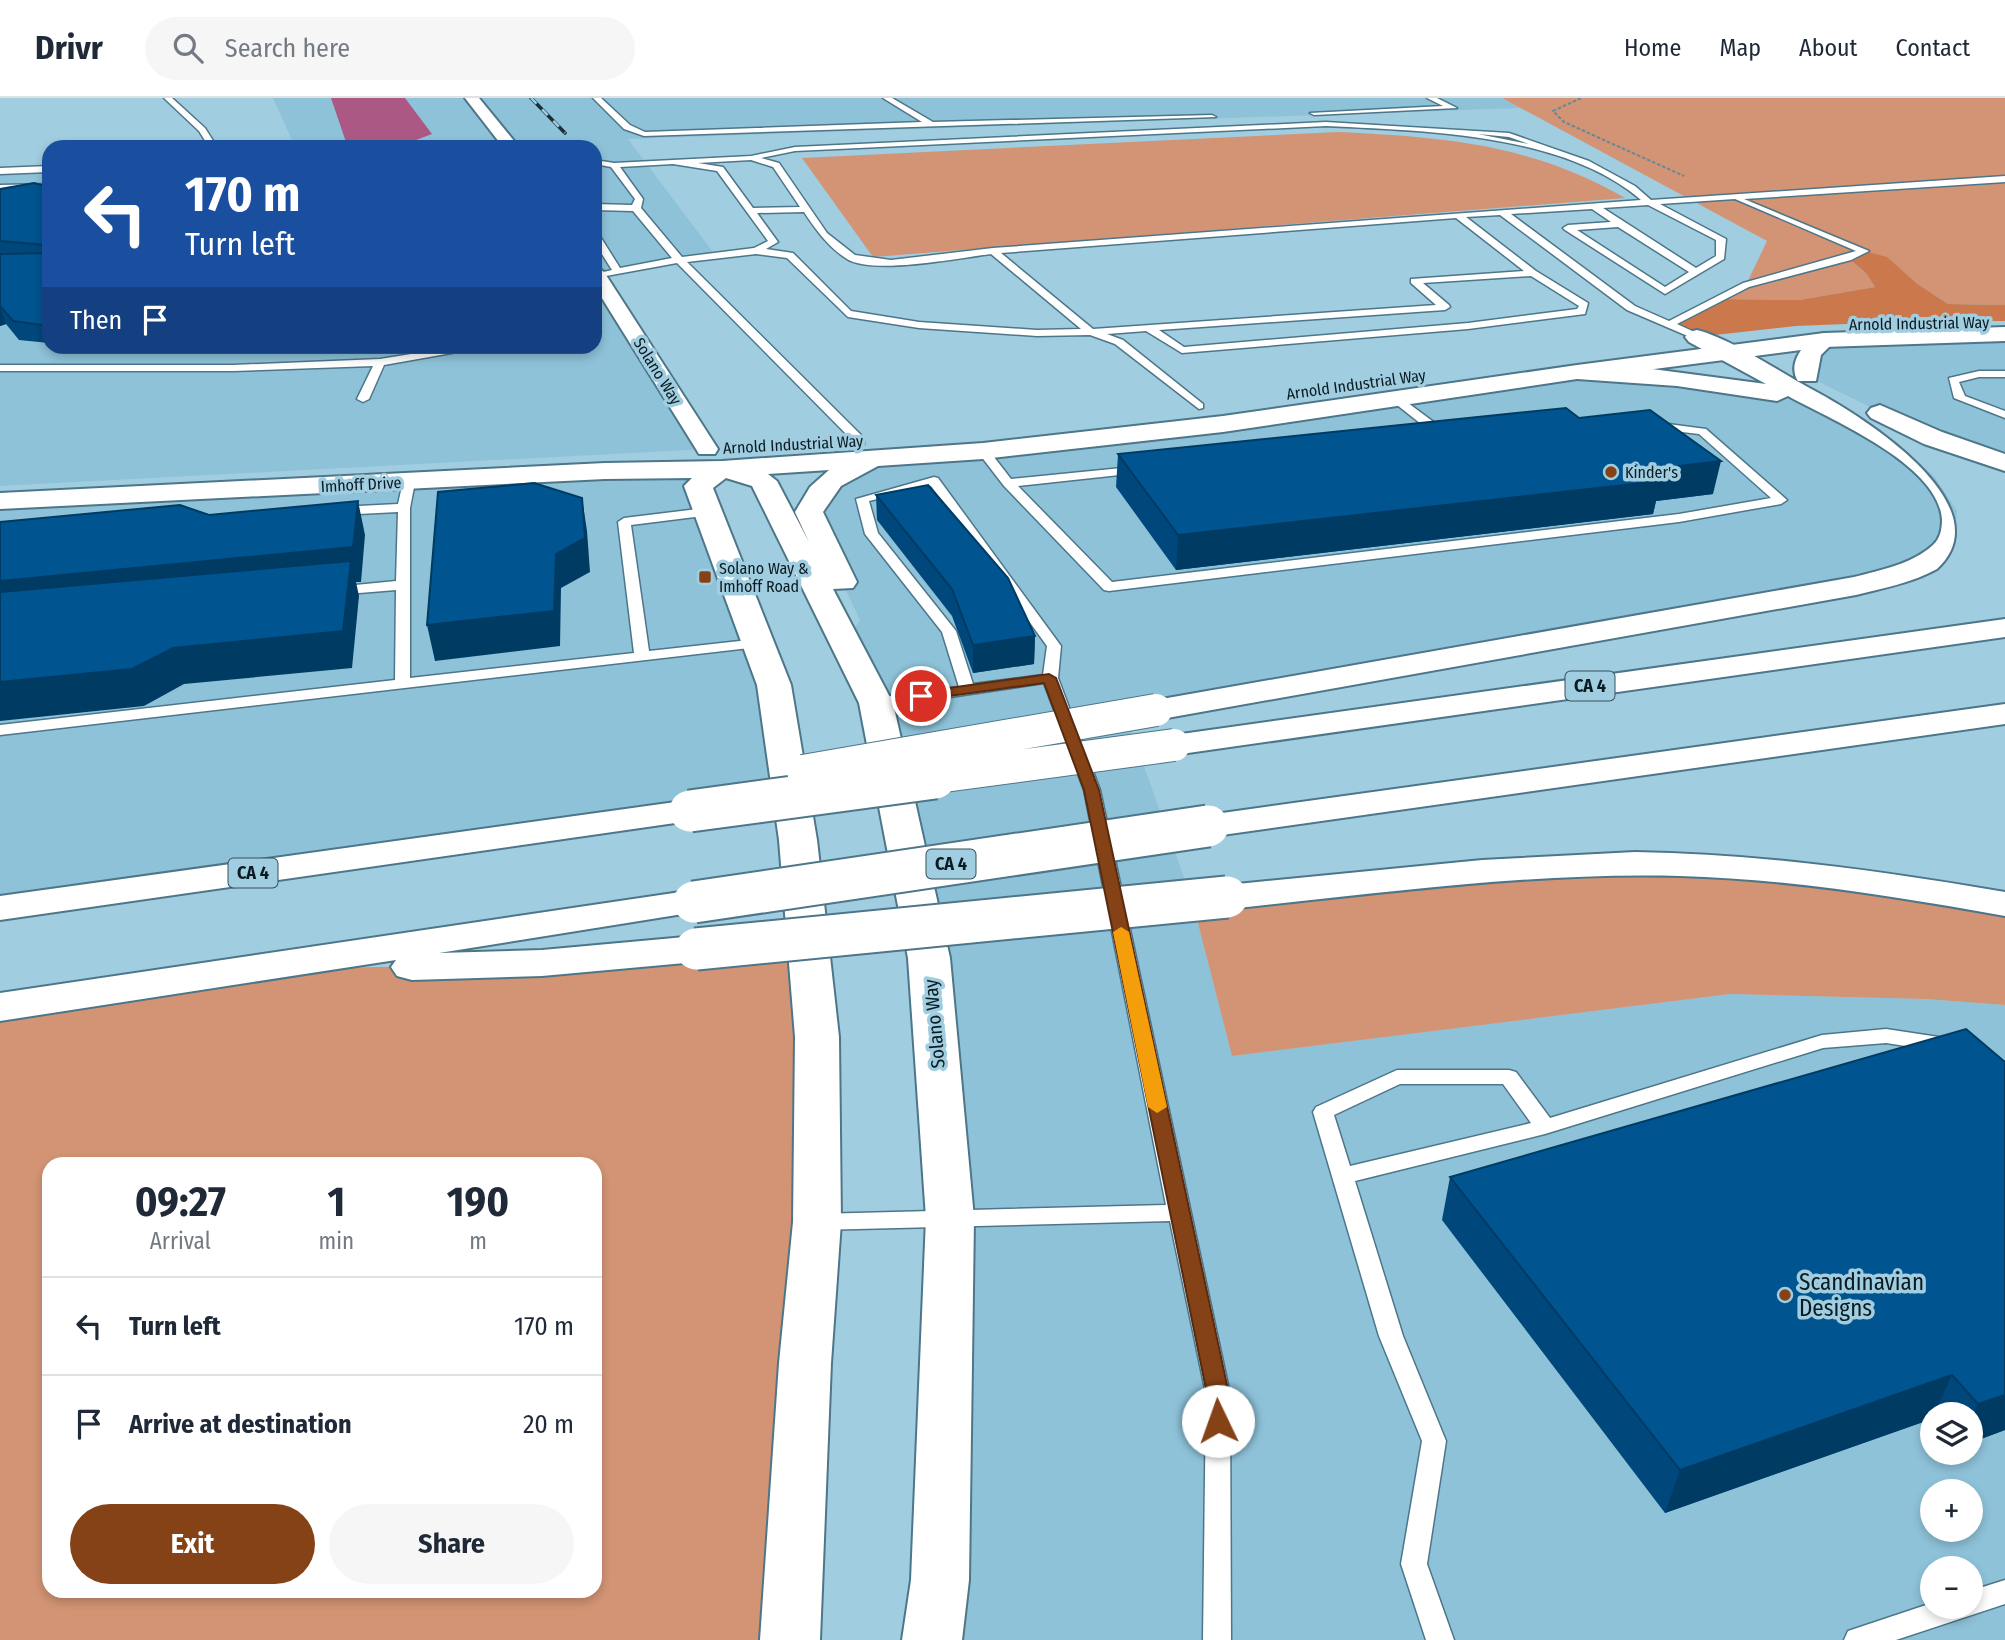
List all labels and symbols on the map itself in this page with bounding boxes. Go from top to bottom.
street label: Arnold Industrial Way [1849,313,1990,334]
street label: Solano Way [630,334,686,409]
street label: Arnold Industrial Way [1285,365,1428,404]
street label: Arnold Industrial Way [722,431,865,458]
place label: Kinder's [1625,463,1678,482]
marker: Kinder's [1603,464,1619,480]
street label: Imhoff Drive [320,473,402,496]
place label: Solano Way & Imhoff Road [719,559,809,596]
marker: Solano Way & Imhoff Road [697,569,713,585]
pin [891,666,951,726]
road number: CA 4 [1566,672,1614,700]
road number: CA 4 [926,850,976,878]
road number: CA 4 [229,858,278,888]
street label: Solano Way [919,978,950,1069]
place label: Scandinavian Designs [1799,1268,1924,1322]
marker: Scandinavian Designs [1777,1287,1793,1303]
position arrow [1181,1384,1255,1458]

